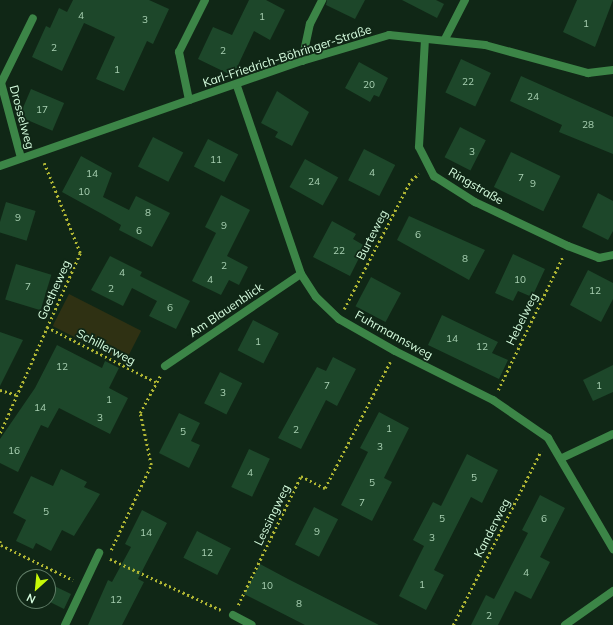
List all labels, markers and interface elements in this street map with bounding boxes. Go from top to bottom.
house number: 4 [78,10,84,22]
house number: 1 [259,11,265,23]
house number: 3 [142,14,148,26]
house number: 1 [583,18,589,30]
street label: Karl-Friedrich-Böhringer-Straße [201,22,373,90]
house number: 2 [51,42,57,54]
house number: 2 [220,45,226,57]
house number: 1 [114,64,120,76]
house number: 22 [462,76,474,88]
house number: 20 [363,79,375,91]
street label: Drosselweg [7,84,37,150]
house number: 24 [527,91,539,103]
house number: 17 [36,104,48,116]
house number: 28 [582,119,594,131]
house number: 3 [469,146,475,158]
house number: 11 [210,154,222,166]
street label: Ringstraße [446,164,506,208]
house number: 4 [369,167,375,179]
house number: 14 [86,168,98,180]
house number: 7 [518,172,524,184]
house number: 24 [308,176,320,188]
house number: 9 [530,178,536,190]
house number: 10 [78,186,90,198]
house number: 8 [145,207,151,219]
street label: Burteweg [353,207,391,263]
house number: 9 [15,212,21,224]
house number: 9 [221,220,227,232]
house number: 6 [136,225,142,237]
house number: 6 [415,229,421,241]
house number: 22 [333,245,345,257]
house number: 8 [462,253,468,265]
street label: Goetheweg [34,258,74,322]
house number: 2 [221,260,227,272]
house number: 4 [119,267,125,279]
house number: 4 [207,274,213,286]
house number: 10 [514,274,526,286]
street label: Am Blauenblick [186,280,266,340]
house number: 7 [25,281,31,293]
house number: 2 [108,283,114,295]
house number: 12 [589,285,601,297]
street label: Hebelweg [503,290,541,348]
house number: 6 [167,302,173,314]
street label: Fuhrmannsweg [353,308,435,362]
street label: Schillerweg [74,326,138,368]
house number: 14 [446,333,458,345]
house number: 1 [255,336,261,348]
house number: 12 [476,341,488,353]
house number: 12 [56,361,68,373]
house number: 7 [324,380,330,392]
house number: 1 [596,380,602,392]
house number: 3 [220,387,226,399]
house number: 1 [106,394,112,406]
house number: 14 [34,402,46,414]
house number: 3 [97,412,103,424]
house number: 1 [386,423,392,435]
house number: 2 [293,424,299,436]
house number: 5 [180,426,186,438]
house number: 3 [377,441,383,453]
house number: 16 [8,445,20,457]
house number: 4 [247,467,253,479]
house number: 5 [471,472,477,484]
house number: 5 [369,477,375,489]
street label: Lessingweg [251,482,293,548]
street label: Kanderweg [471,496,513,560]
house number: 7 [359,497,365,509]
house number: 5 [43,506,49,518]
house number: 5 [439,513,445,525]
house number: 6 [541,513,547,525]
house number: 9 [314,526,320,538]
house number: 14 [140,527,152,539]
house number: 3 [429,532,435,544]
house number: 12 [201,547,213,559]
house number: 4 [523,567,529,579]
north arrow [16,569,56,609]
house number: 1 [419,579,425,591]
house number: 10 [261,580,273,592]
text: N [24,591,38,607]
house number: 12 [110,594,122,606]
house number: 8 [296,598,302,610]
house number: 2 [486,610,492,622]

